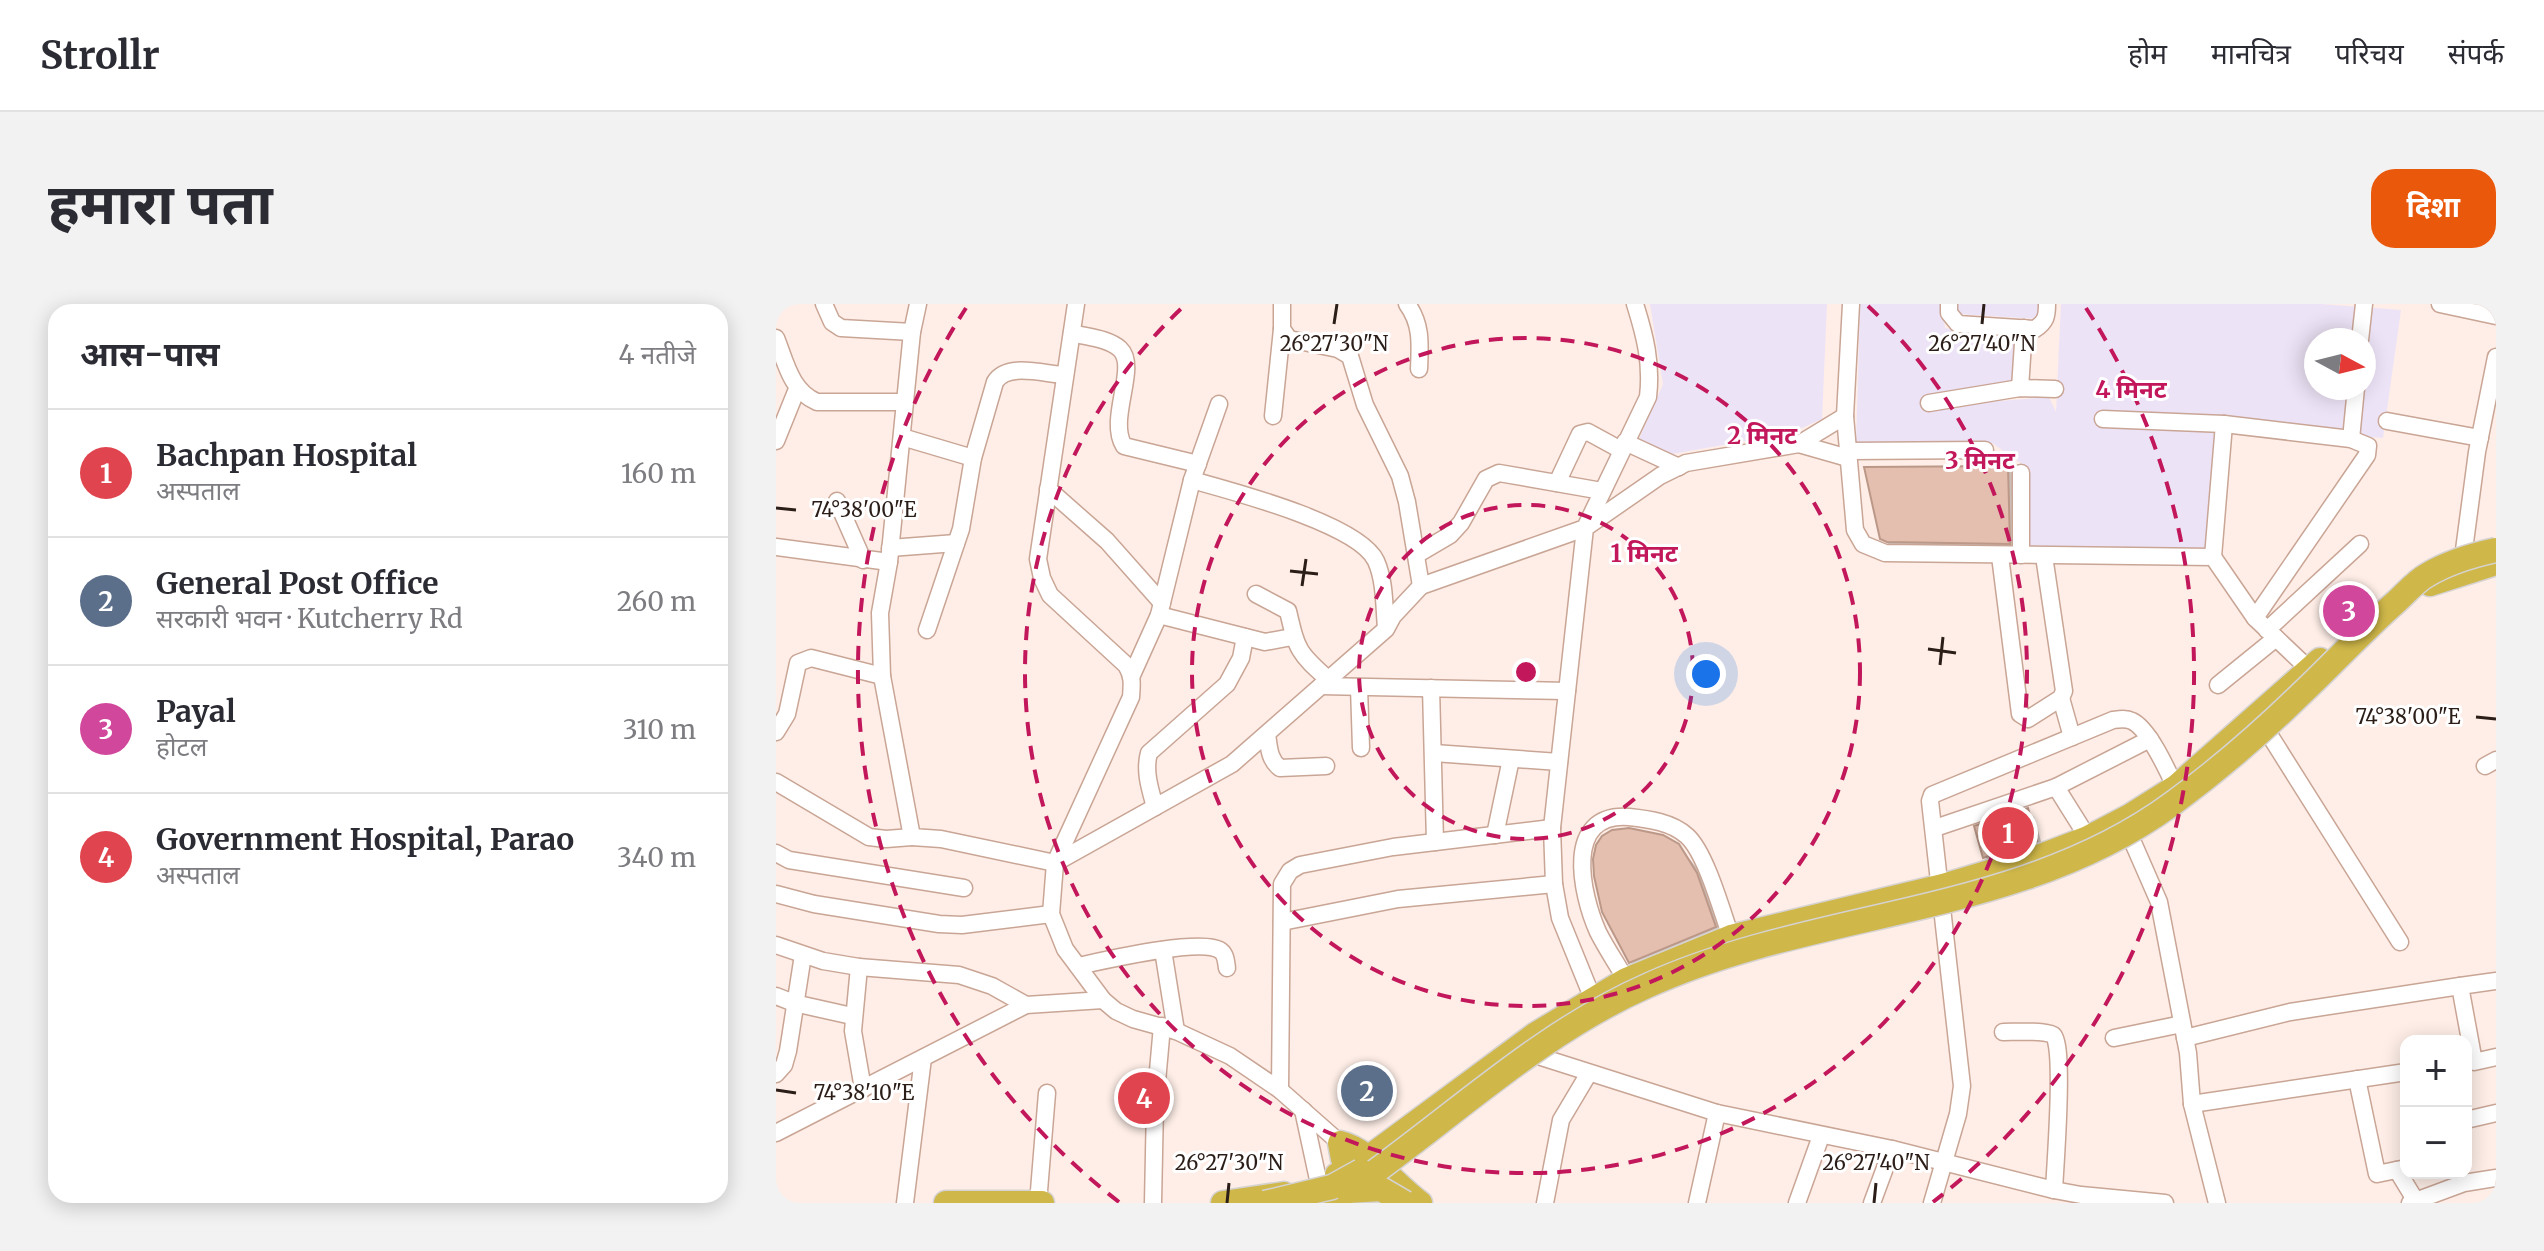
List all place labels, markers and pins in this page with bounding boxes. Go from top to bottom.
pin: 3 [2323,581,2375,641]
centre of rings [1512,658,1540,686]
pin: 1 [1982,803,2034,863]
pin: 2 [1341,1061,1393,1121]
pin: 4 [1118,1068,1170,1128]

